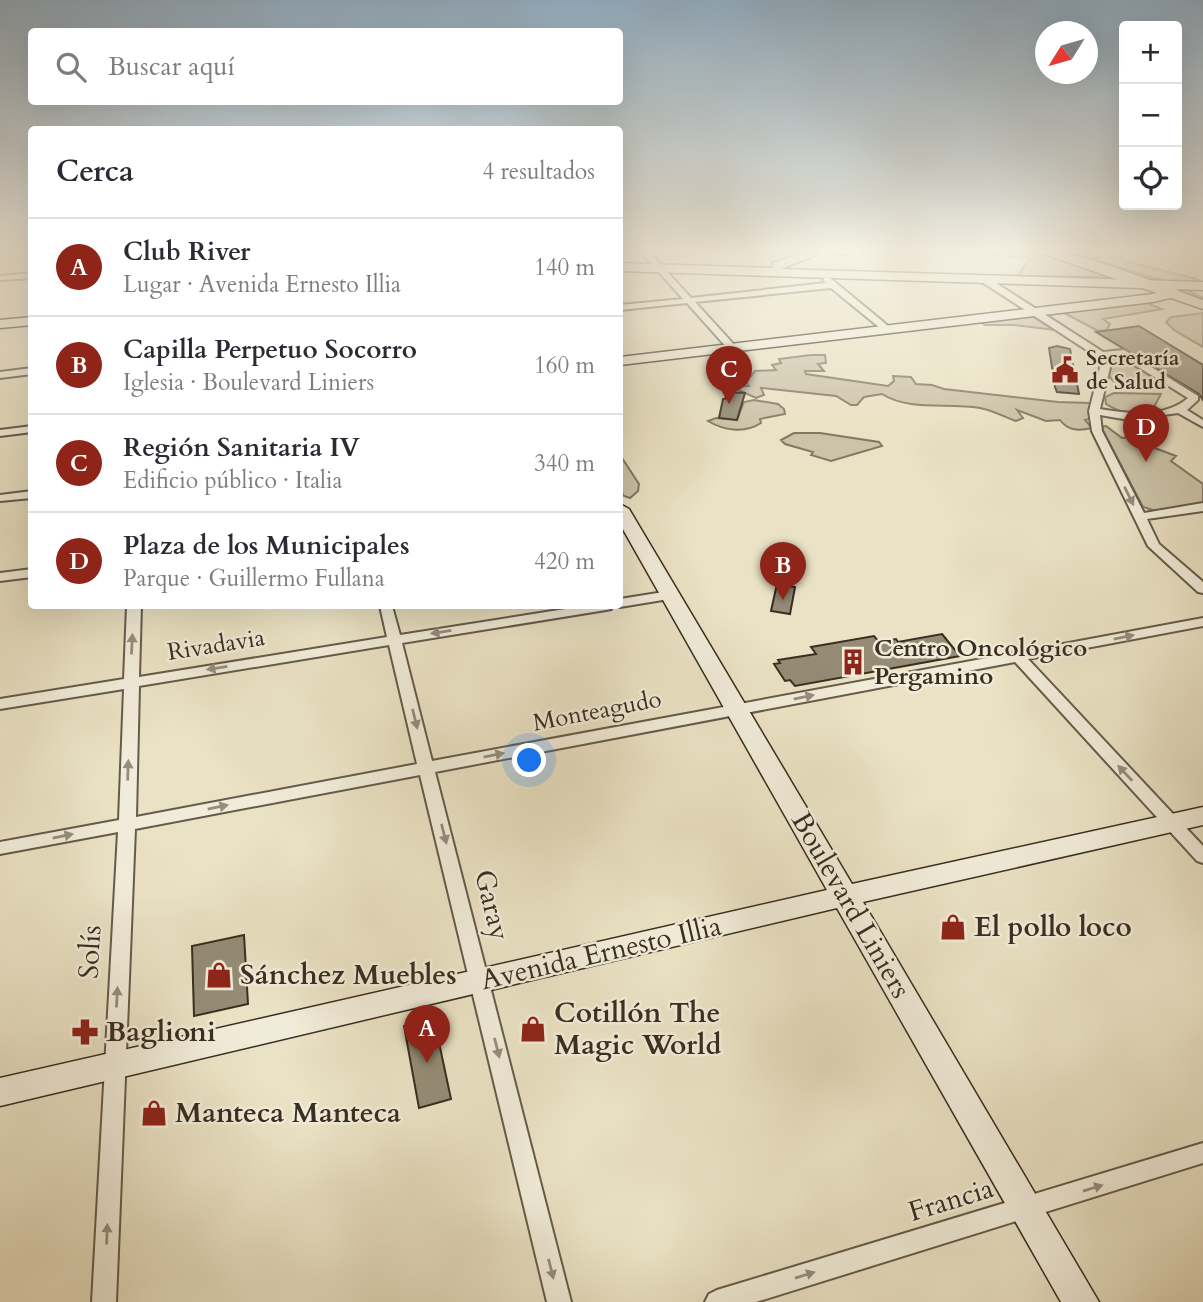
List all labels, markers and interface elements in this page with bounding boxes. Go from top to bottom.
north arrow [1035,21,1098,84]
map controls [1119,21,1182,210]
button: + [1119,21,1182,84]
search box [28,28,623,105]
icon: search [52,48,90,86]
text: Buscar aquí [108,49,235,84]
button: − [1119,84,1182,147]
button: locate [1119,147,1182,210]
text: Cerca [56,151,134,192]
text: 4 resultados [482,156,595,187]
text: Club River [123,234,250,269]
text: A [70,252,88,283]
text: 140 m [534,252,595,283]
text: Lugar · Avenida Ernesto Illia [123,269,401,300]
text: Capilla Perpetuo Socorro [123,332,417,367]
place label: Secretaría de Salud [1086,344,1180,397]
pin: C [706,346,752,404]
text: B [71,350,87,381]
text: 160 m [534,350,595,381]
public building icon: Secretaría de Salud [1050,355,1080,385]
text: Iglesia · Boulevard Liniers [123,367,374,398]
pin: D [1123,404,1169,462]
text: Región Sanitaria IV [123,430,360,465]
text: C [70,448,88,479]
text: 340 m [534,448,595,479]
text: Edificio público · Italia [123,465,342,496]
one-way arrow [1124,486,1135,506]
text: Plaza de los Municipales [123,528,410,563]
pin: B [760,542,806,600]
text: D [69,546,89,577]
text: 420 m [534,546,595,577]
text: Parque · Guillermo Fullana [123,563,385,594]
street label: Rivadavia [165,621,268,669]
one-way arrow [430,626,452,637]
place label: Centro Oncológico Pergamino [874,632,1087,693]
one-way arrow [1113,632,1135,643]
one-way arrow [127,633,138,655]
building icon: Centro Oncológico Pergamino [838,647,868,677]
one-way arrow [206,663,228,674]
street label: Monteagudo [530,682,664,740]
one-way arrow [793,692,815,703]
one-way arrow [410,708,421,730]
your location [512,743,546,777]
one-way arrow [483,749,505,760]
one-way arrow [122,759,134,781]
one-way arrow [1117,764,1133,782]
one-way arrow [207,801,229,812]
street label: Boulevard Liniers [782,805,920,1005]
one-way arrow [439,823,450,845]
one-way arrow [52,830,74,841]
street label: Garay [465,866,519,944]
street label: Avenida Ernesto Illia [477,907,725,999]
place label: El pollo loco [974,908,1132,946]
shop icon: El pollo loco [938,912,968,942]
street label: Solís [70,924,110,980]
place label: Sánchez Muebles [240,956,457,994]
shop icon: Sánchez Muebles [204,960,234,990]
one-way arrow [112,986,123,1008]
place label: Cotillón The Magic World [554,994,721,1064]
pin: A [404,1005,450,1063]
place label: Baglioni [106,1013,216,1051]
shop icon: Cotillón The Magic World [518,1014,548,1044]
pharmacy icon: Baglioni [70,1017,100,1047]
one-way arrow [492,1037,503,1059]
place label: Manteca Manteca [175,1094,401,1132]
shop icon: Manteca Manteca [139,1098,169,1128]
street label: Francia [904,1169,998,1231]
one-way arrow [1083,1182,1104,1192]
one-way arrow [101,1223,112,1245]
one-way arrow [546,1258,557,1280]
one-way arrow [795,1270,816,1280]

